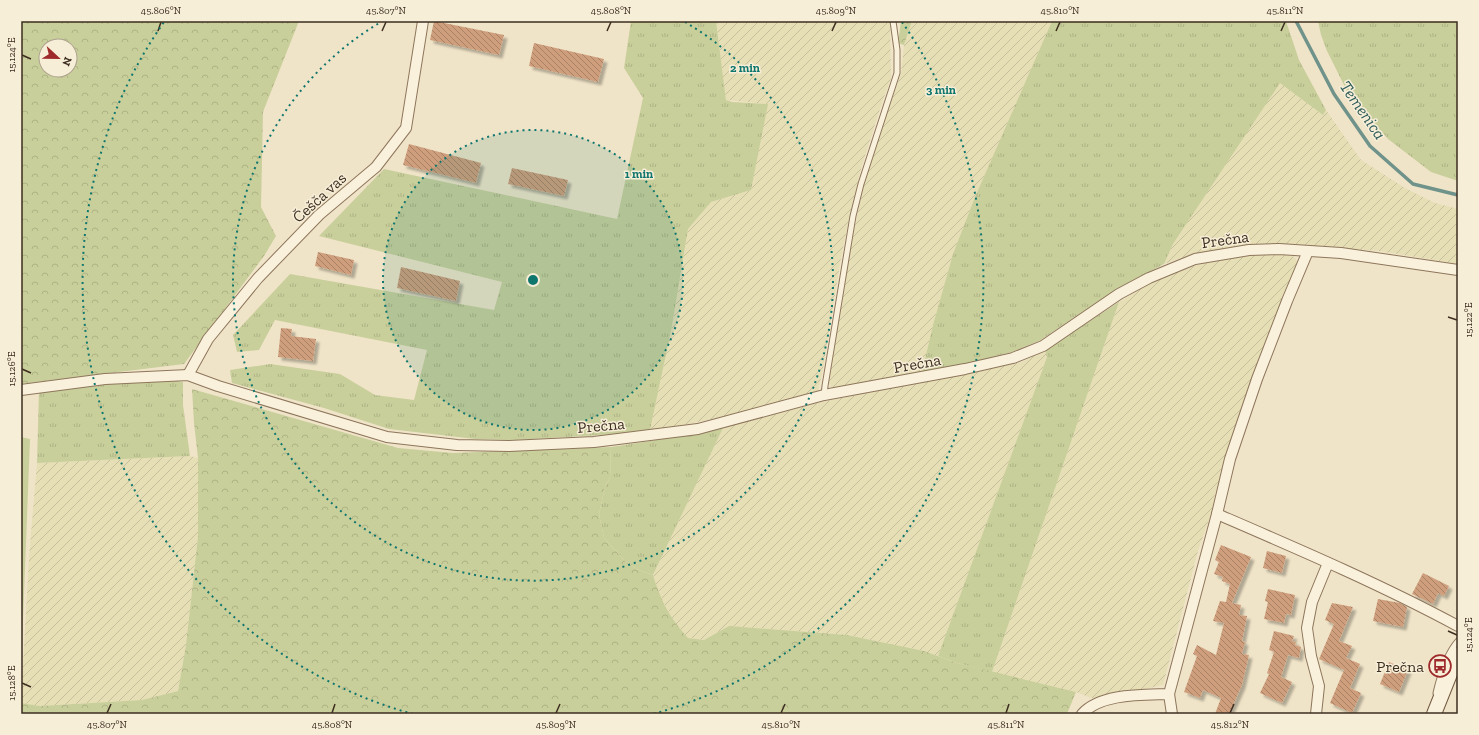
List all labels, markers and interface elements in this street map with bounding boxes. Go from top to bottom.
text: 45.806°N [141,5,182,17]
text: 45.807°N [366,5,407,17]
text: 45.808°N [591,5,632,17]
text: 45.809°N [816,5,857,17]
text: 45.810°N [1041,5,1080,17]
text: 45.811°N [1267,5,1304,17]
text: 15.124°E [6,37,18,73]
north arrow [38,38,78,78]
text: N [59,55,74,68]
text: 2 min [730,61,760,75]
water label: Temenica [1336,77,1390,143]
text: 3 min [926,83,956,97]
text: 1 min [625,167,653,181]
street label: Češča vas [288,168,350,227]
street label: Prečna [1200,227,1250,252]
centre of rings [526,273,540,287]
text: 15.122°E [1463,302,1475,338]
street label: Prečna [892,350,942,377]
text: 15.126°E [6,351,18,387]
street label: Prečna [576,414,626,437]
text: 15.124°E [1463,617,1475,653]
bus stop icon: Prečna [1427,653,1453,679]
place label: Prečna [1376,657,1424,676]
text: 15.128°E [6,665,18,701]
text: 45.807°N [87,719,128,731]
text: 45.808°N [312,719,353,731]
text: 45.809°N [536,719,577,731]
text: 45.810°N [762,719,801,731]
text: 45.811°N [988,719,1025,731]
text: 45.812°N [1211,719,1250,731]

